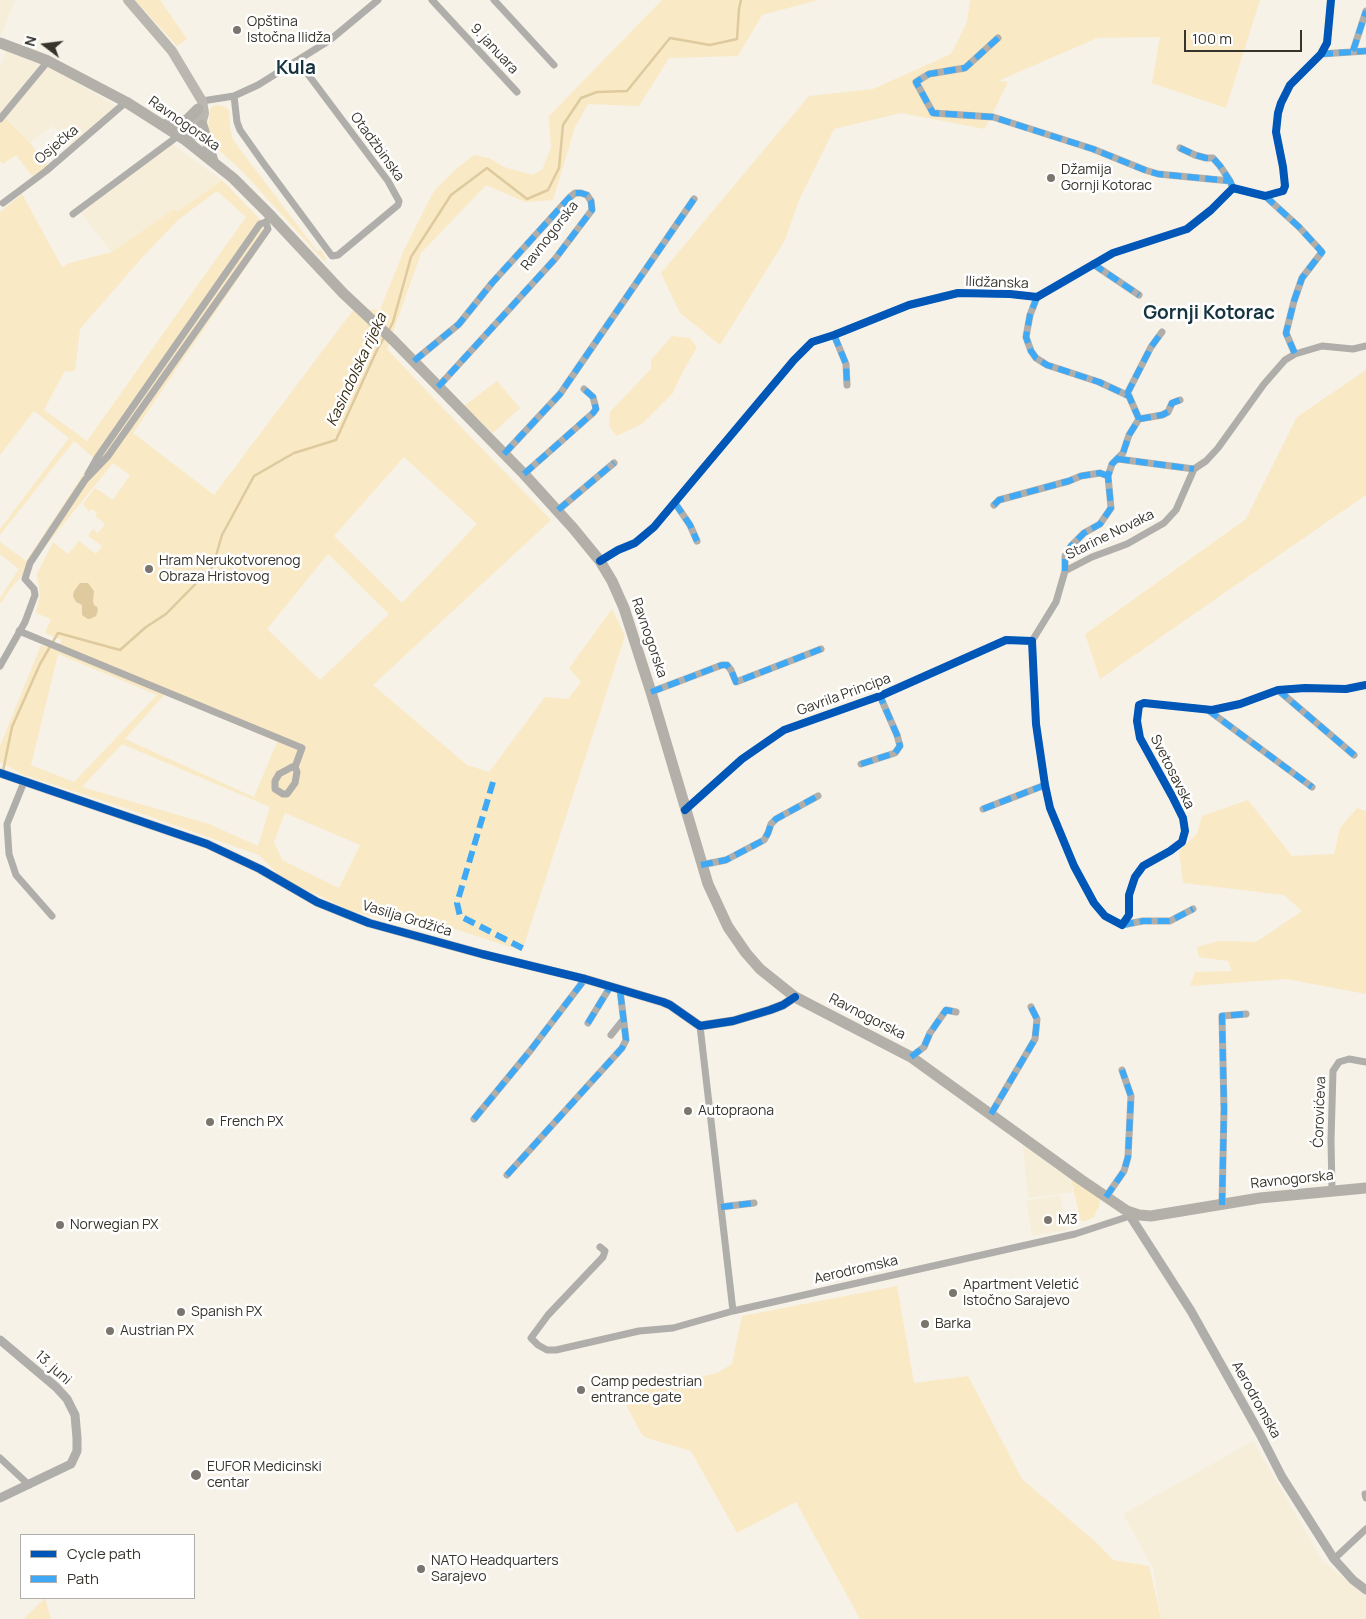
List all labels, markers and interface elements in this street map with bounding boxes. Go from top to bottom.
place label: Opština Istočna Ilidža [247,14,331,46]
north arrow [20,20,70,70]
street label: 9. januara [466,20,522,78]
scale bar [1186,20,1304,52]
marker: Opština Istočna Ilidža [231,24,243,36]
text: 100 m [1192,28,1232,49]
text: N [20,34,41,48]
district label: Kula [276,58,316,80]
street label: Ravnogorska [145,93,223,155]
street label: Otadžbinska [346,109,408,185]
street label: Osječka [32,122,82,168]
place label: Džamija Gornji Kotorac [1061,162,1152,194]
marker: Džamija Gornji Kotorac [1045,172,1057,184]
street label: Ravnogorska [518,198,582,274]
street label: Ilidžanska [965,274,1029,292]
district label: Gornji Kotorac [1143,303,1275,325]
water label: Kasindolska rijeka [323,311,391,429]
street label: Starine Novaka [1063,506,1157,564]
place label: Hram Nerukotvorenog Obraza Hristovog [159,553,300,586]
marker: Hram Nerukotvorenog Obraza Hristovog [143,563,155,575]
street label: Ravnogorska [627,596,671,680]
street label: Gavrila Principa [795,670,893,720]
street label: Svetosavska [1146,732,1198,812]
street label: Vasilja Grdžića [360,897,454,941]
street label: Ravnogorska [826,991,908,1043]
street label: Ćorovićeva [1310,1076,1330,1148]
place label: Autopraona [698,1103,774,1119]
marker: Autopraona [682,1105,694,1117]
place label: French PX [220,1114,284,1130]
marker: French PX [204,1116,216,1128]
street label: Ravnogorska [1250,1167,1334,1193]
place label: M3 [1058,1212,1078,1228]
marker: M3 [1042,1214,1054,1226]
place label: Norwegian PX [70,1217,159,1233]
marker: Norwegian PX [54,1219,66,1231]
street label: Aerodromska [812,1252,900,1288]
place label: Apartment Veletić Istočno Sarajevo [963,1277,1079,1310]
marker: Apartment Veletić Istočno Sarajevo [947,1287,959,1299]
place label: Spanish PX [191,1304,262,1320]
marker: Spanish PX [175,1306,187,1318]
place label: Barka [935,1316,971,1332]
marker: Barka [919,1318,931,1330]
place label: Austrian PX [120,1323,194,1339]
marker: Austrian PX [104,1325,116,1337]
street label: 13. juni [31,1347,75,1389]
street label: Aerodromska [1228,1358,1284,1442]
place label: Camp pedestrian entrance gate [591,1374,702,1406]
marker: Camp pedestrian entrance gate [575,1384,587,1396]
place label: EUFOR Medicinski centar [207,1459,322,1491]
marker: EUFOR Medicinski centar [189,1468,203,1482]
legend [20,1534,195,1599]
text: Cycle path [67,1543,141,1564]
place label: NATO Headquarters Sarajevo [431,1553,559,1585]
marker: NATO Headquarters Sarajevo [415,1563,427,1575]
text: Path [67,1568,99,1589]

